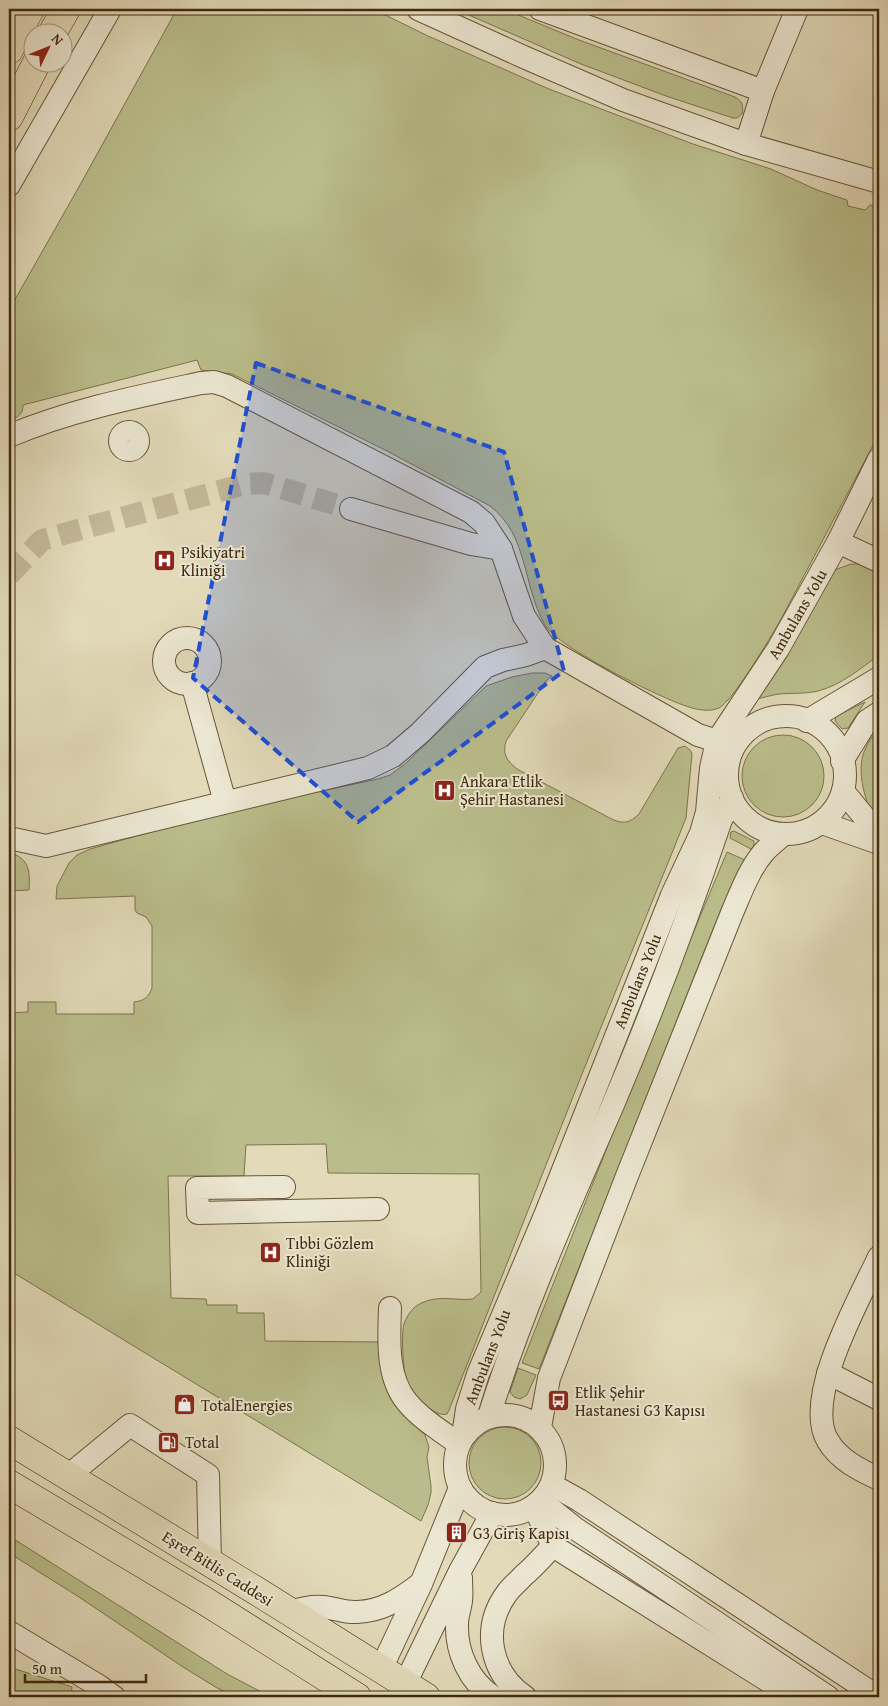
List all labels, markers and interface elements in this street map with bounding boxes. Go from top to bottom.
north arrow [22,22,72,72]
text: N [47,29,68,50]
place label: Psikiyatri Kliniği [181,540,246,582]
hospital icon: Psikiyatri Kliniği [153,549,177,573]
street label: Ambulans Yolu [761,564,833,664]
place label: Ankara Etlik Şehir Hastanesi [460,769,565,811]
hospital icon: Ankara Etlik Şehir Hastanesi [432,778,456,802]
street label: Ambulans Yolu [607,930,667,1032]
place label: Tıbbi Gözlem Kliniği [286,1231,374,1273]
hospital icon: Tıbbi Gözlem Kliniği [258,1240,282,1264]
street label: Ambulans Yolu [458,1305,516,1408]
place label: Etlik Şehir Hastanesi G3 Kapısı [575,1380,706,1422]
bus stop icon: Etlik Şehir Hastanesi G3 Kapısı [547,1389,571,1413]
shop icon: TotalEnergies [173,1393,197,1417]
place label: TotalEnergies [201,1393,293,1417]
fuel station icon: Total [157,1430,181,1454]
place label: Total [185,1430,220,1454]
building icon: G3 Giriş Kapısı [445,1521,469,1545]
place label: G3 Giriş Kapısı [473,1521,570,1545]
street label: Eşref Bitlis Caddesi [158,1524,279,1612]
scale bar [25,1651,146,1683]
text: 50 m [32,1658,63,1679]

